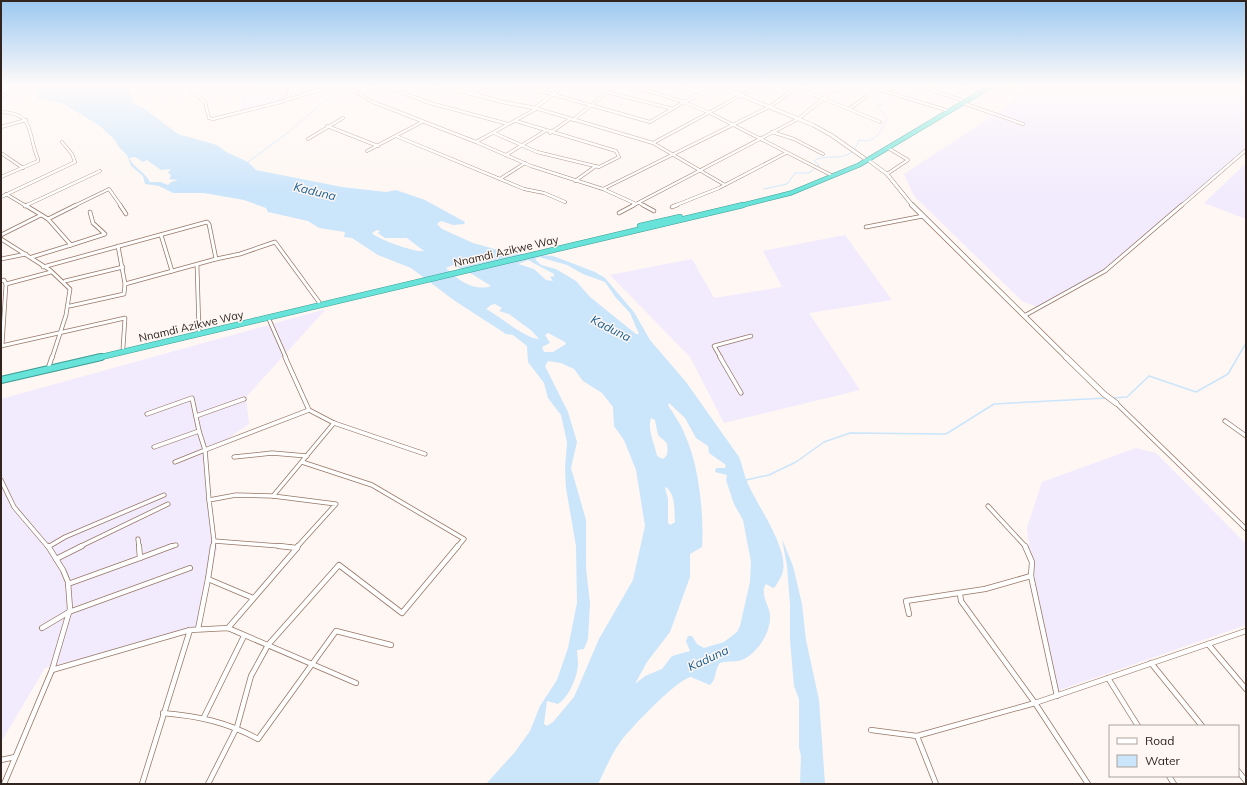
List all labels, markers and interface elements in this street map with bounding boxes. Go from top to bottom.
water label: Kaduna [292,179,338,203]
street label: Nnamdi Azikwe Way [452,232,560,270]
street label: Nnamdi Azikwe Way [137,307,245,345]
water label: Kaduna [588,312,634,344]
water label: Kaduna [685,642,731,674]
legend [1109,725,1239,777]
text: Road [1145,733,1174,748]
text: Water [1145,753,1181,768]

